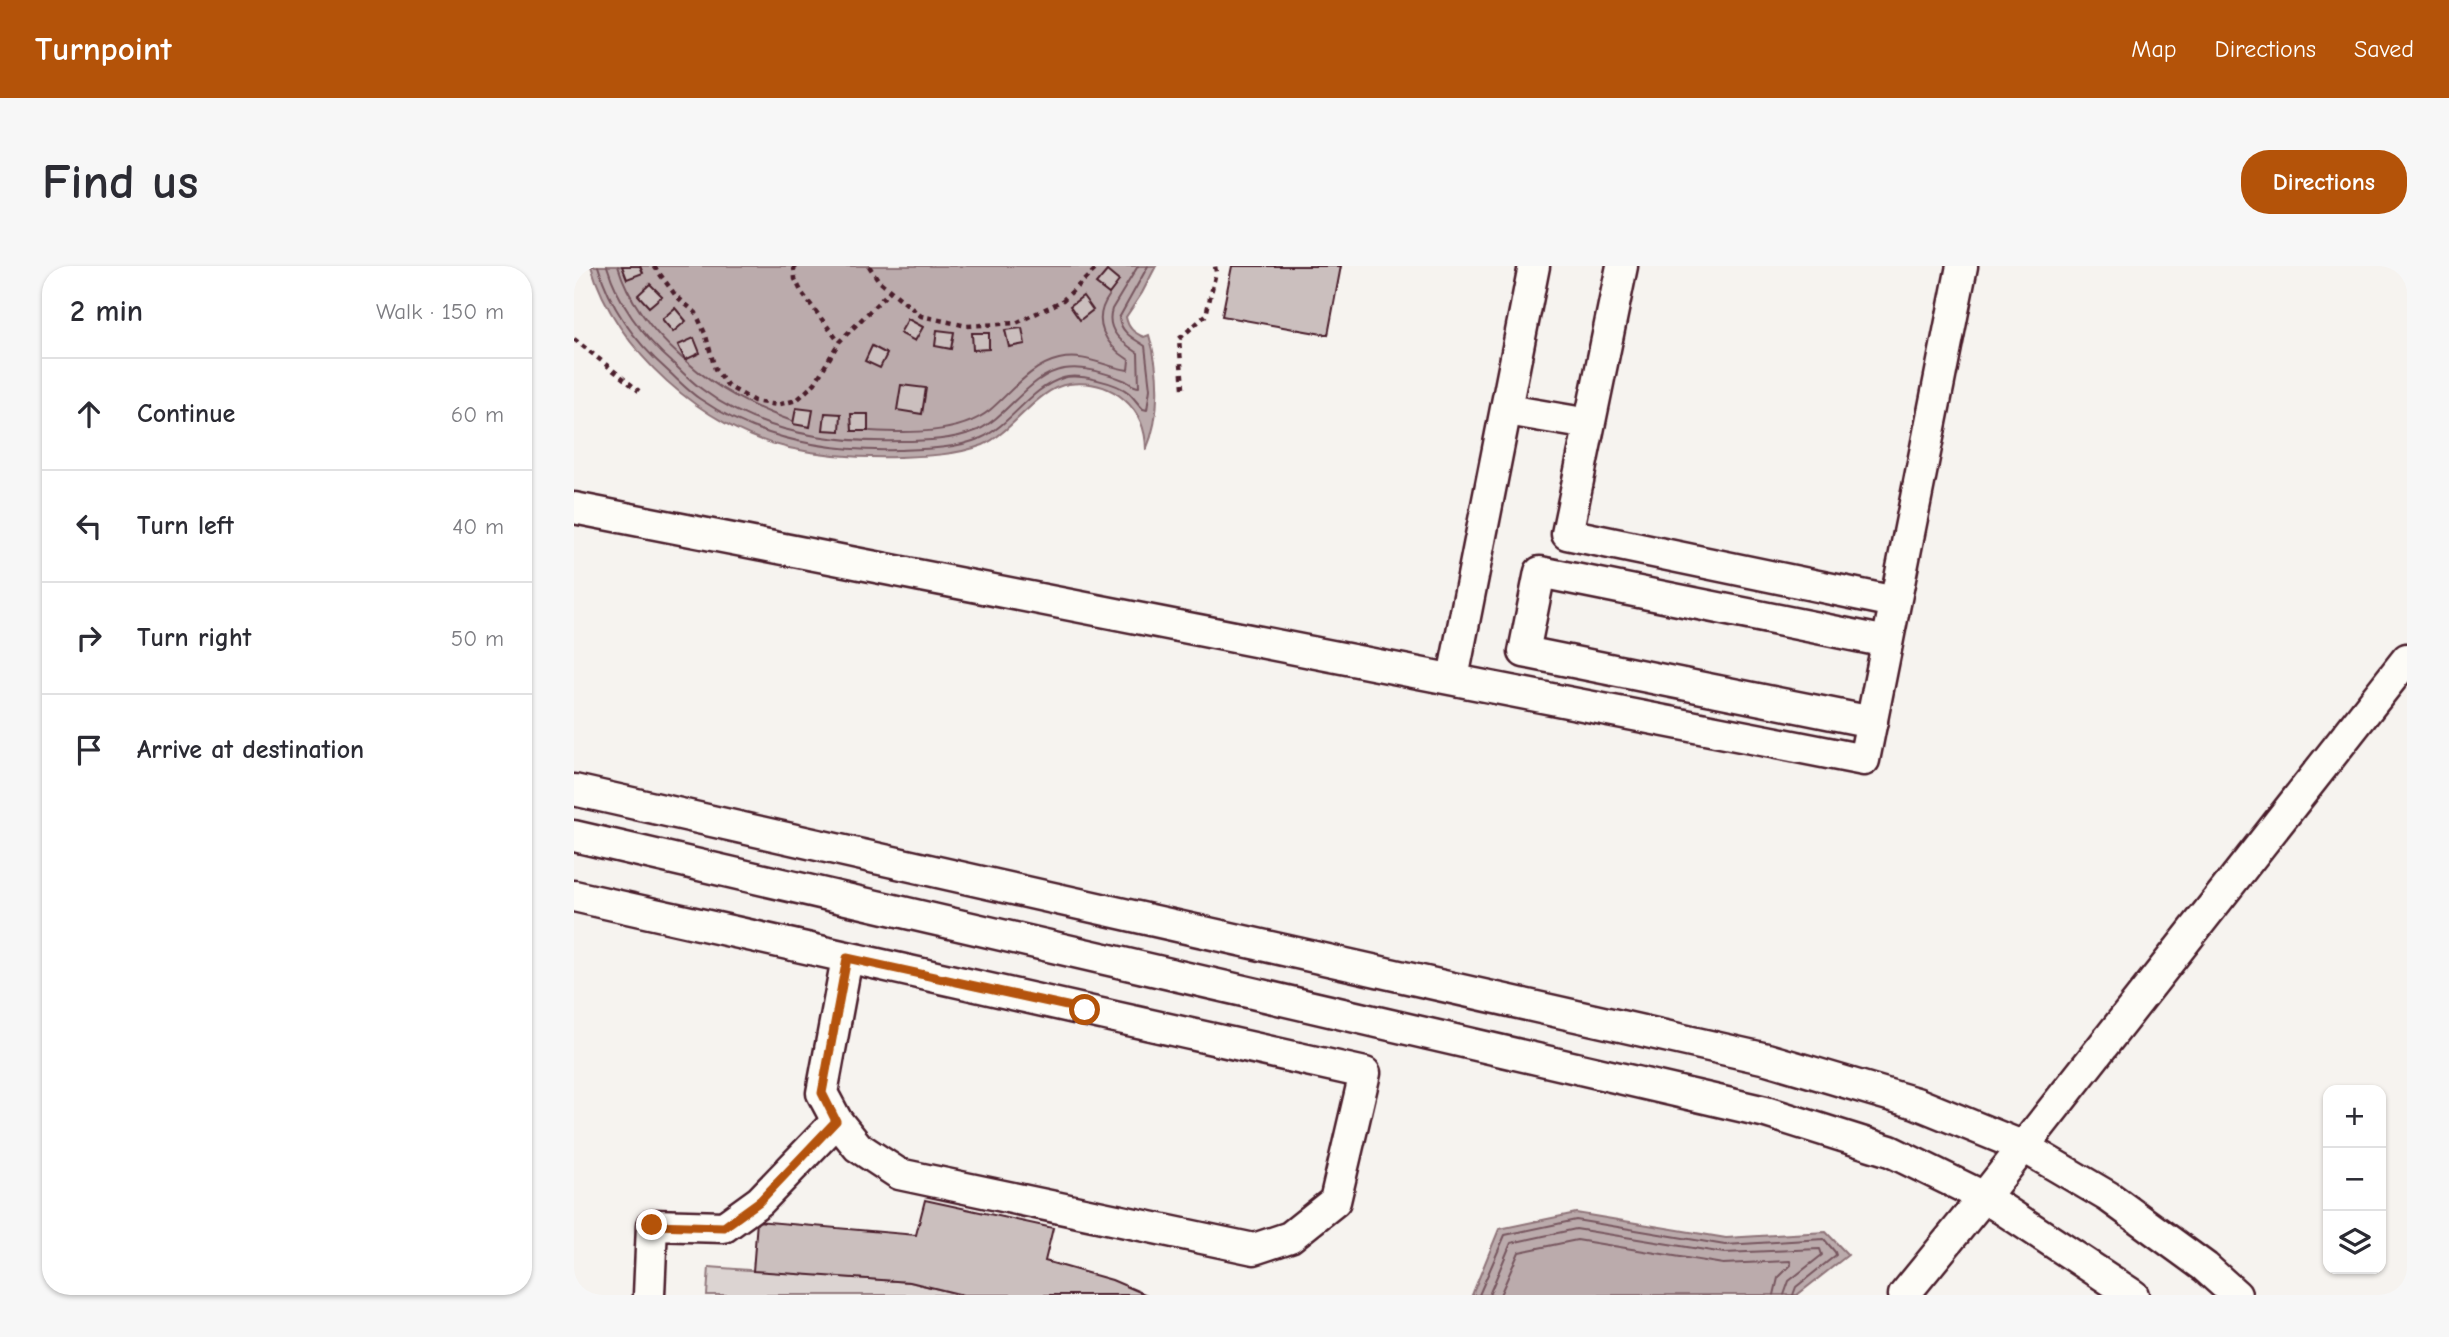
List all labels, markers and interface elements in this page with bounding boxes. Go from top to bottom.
text: Turnpoint [35,30,172,68]
text: Map [2131,35,2177,63]
text: Directions [2215,35,2316,63]
text: Saved [2354,35,2414,63]
button: Directions [2241,150,2407,214]
text: Find us [42,154,198,210]
text: 2 min [70,294,143,329]
text: Walk · 150 m [376,298,504,325]
icon: ahead [70,395,108,433]
text: Continue [137,399,235,429]
text: 60 m [451,401,504,428]
icon: left [70,507,108,545]
text: Turn left [137,511,234,541]
text: 40 m [452,513,504,540]
icon: right [70,619,108,657]
text: Turn right [137,623,251,653]
text: 50 m [451,625,504,652]
icon: arrive [70,731,108,769]
text: Arrive at destination [137,735,364,765]
route start [1069,994,1100,1025]
map controls [2323,1085,2386,1274]
button: + [2323,1085,2386,1148]
button: − [2323,1148,2386,1211]
route end [636,1209,667,1240]
button: layers [2323,1211,2386,1274]

